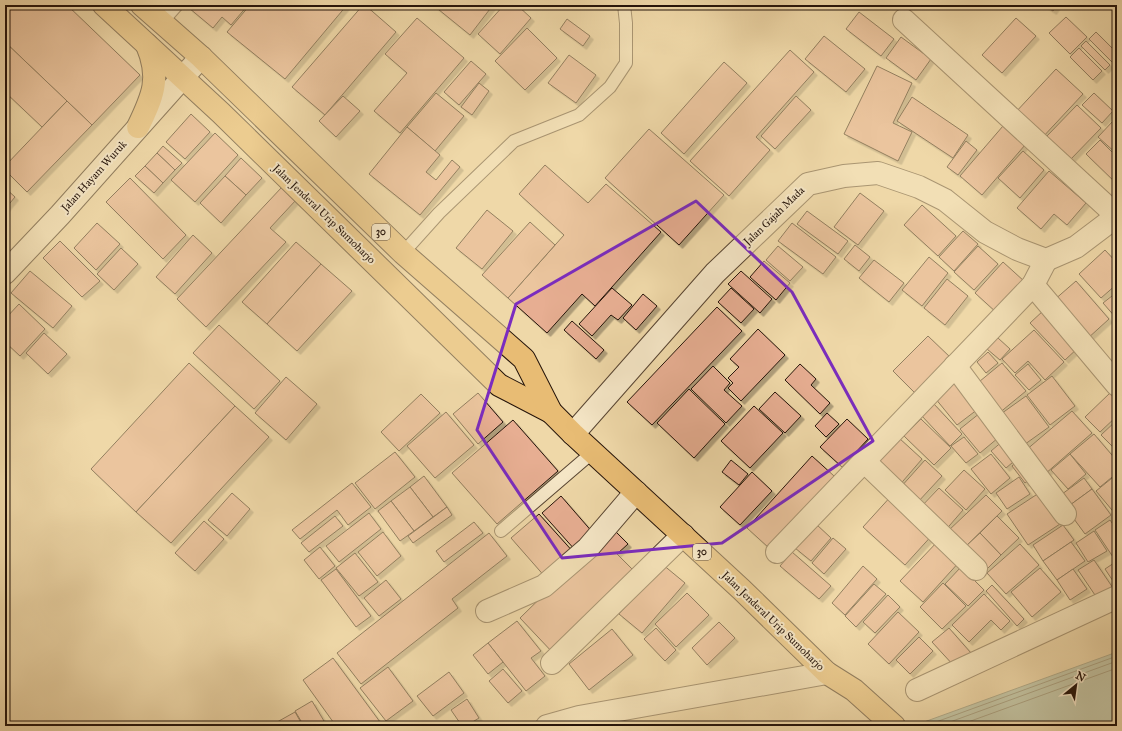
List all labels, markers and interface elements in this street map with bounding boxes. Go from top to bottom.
street label: Jalan Hayam Wuruk [58,137,131,216]
street label: Jalan Jenderal Urip Sumoharjo [269,161,378,267]
street label: Jalan Gajah Mada [740,183,808,250]
road number: 30 [372,224,390,240]
road number: 30 [693,544,711,560]
street label: Jalan Jenderal Urip Sumoharjo [718,568,827,674]
north arrow [1056,665,1096,705]
text: N [1073,669,1088,685]

